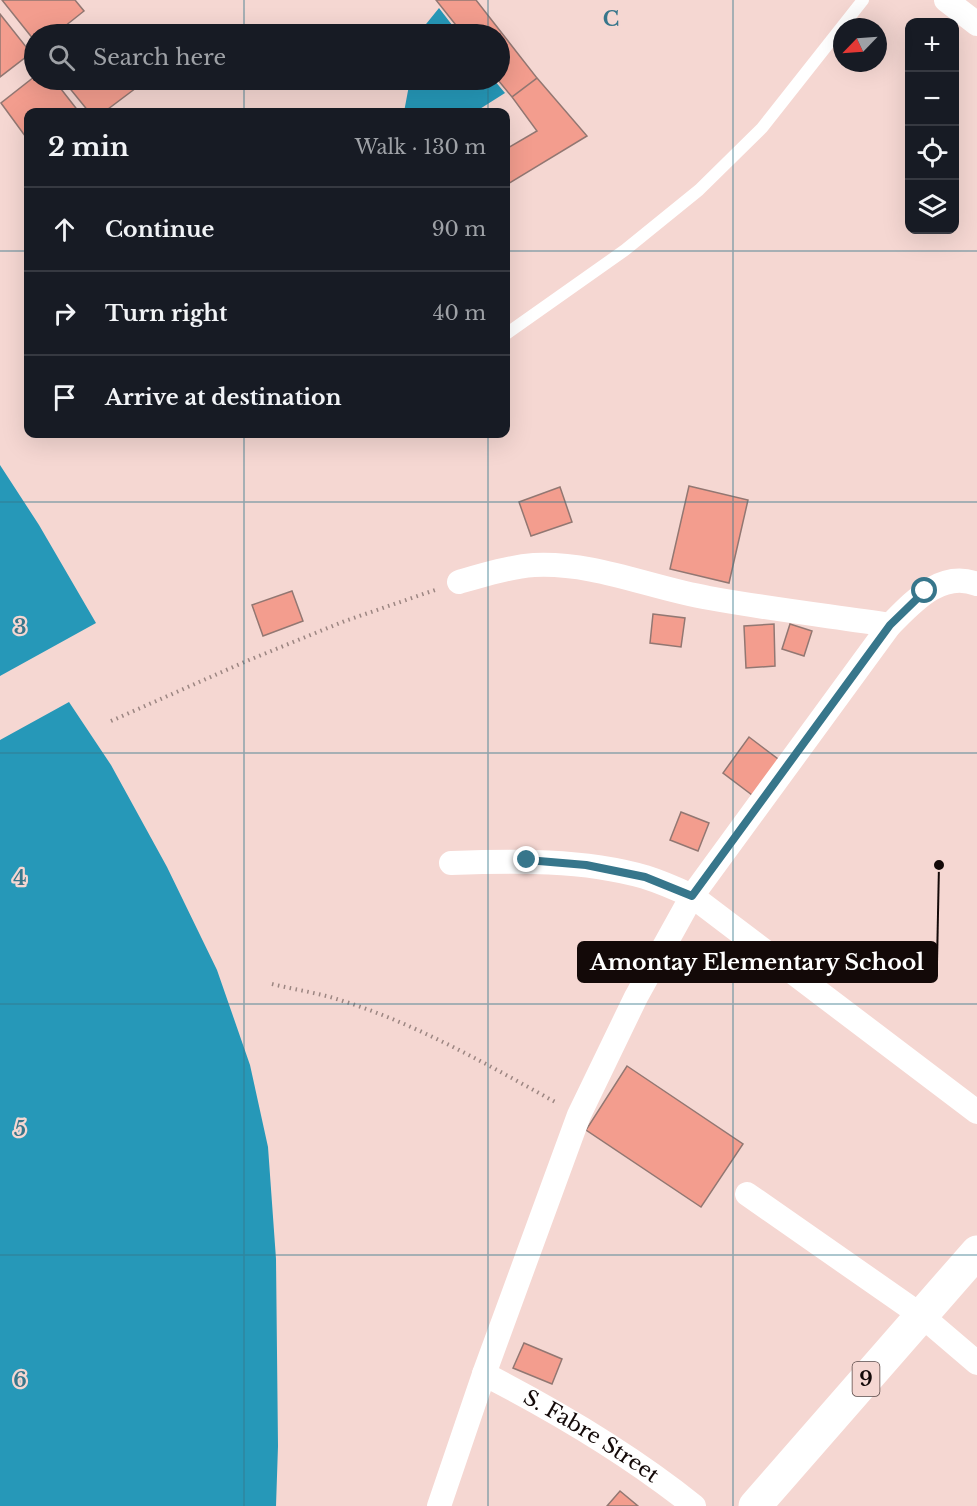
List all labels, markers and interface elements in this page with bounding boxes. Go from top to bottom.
text: C [603,7,619,31]
north arrow [833,18,887,72]
map controls [905,18,959,234]
button: + [905,18,959,72]
search box [24,24,510,90]
icon: search [45,41,78,74]
text: Search here [93,44,226,71]
button: − [905,72,959,126]
button: locate [905,126,959,180]
text: 2 min [48,131,129,163]
text: Walk · 130 m [355,135,486,159]
button: layers [905,180,959,234]
icon: ahead [48,213,81,246]
text: Continue [105,216,214,243]
text: 90 m [432,217,486,241]
icon: right [48,297,81,330]
text: Turn right [105,300,227,327]
text: 40 m [433,301,486,325]
icon: arrive [48,381,81,414]
text: Arrive at destination [105,384,342,411]
route start [911,577,937,603]
text: 3 [14,615,26,639]
route end [513,846,539,872]
text: 4 [13,866,27,890]
callout: Amontay Elementary School [578,942,937,982]
text: Amontay Elementary School [589,949,924,976]
text: 5 [14,1117,26,1141]
road number: 9 [852,1362,880,1396]
text: 6 [13,1368,27,1392]
street label: S. Fabre Street [519,1384,664,1488]

